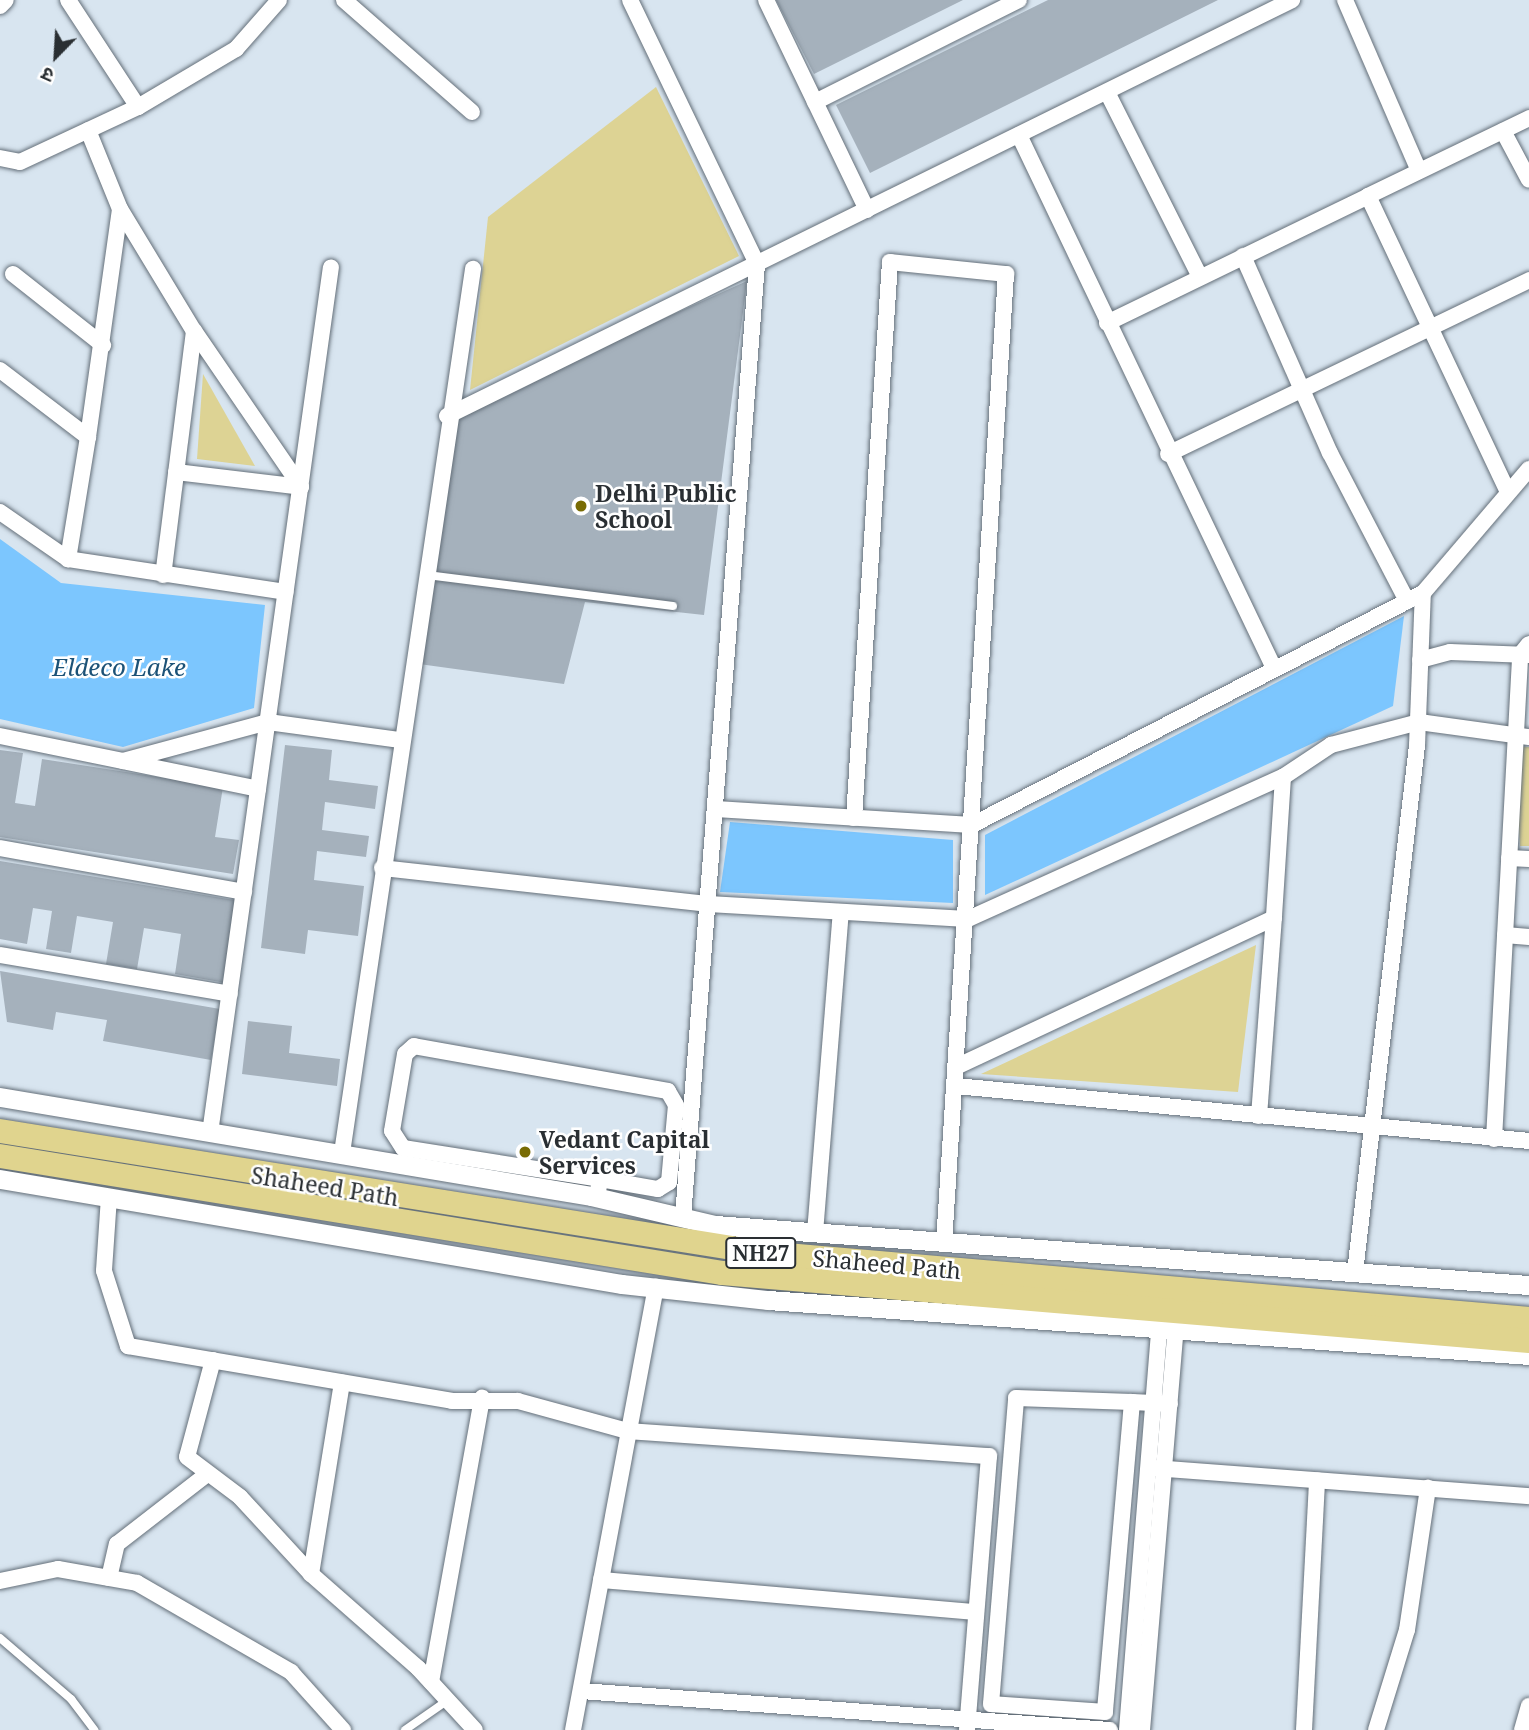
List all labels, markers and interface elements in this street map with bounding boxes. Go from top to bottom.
north arrow [21,21,91,91]
text: उ [37,61,58,89]
place label: Delhi Public School [595,479,737,533]
marker: Delhi Public School [573,498,589,514]
water label: Eldeco Lake [52,653,186,681]
place label: Vedant Capital Services [539,1125,710,1179]
marker: Vedant Capital Services [517,1144,533,1160]
street label: Shaheed Path [249,1161,401,1211]
road number: NH27 [724,1236,798,1270]
street label: Shaheed Path [812,1244,962,1284]

